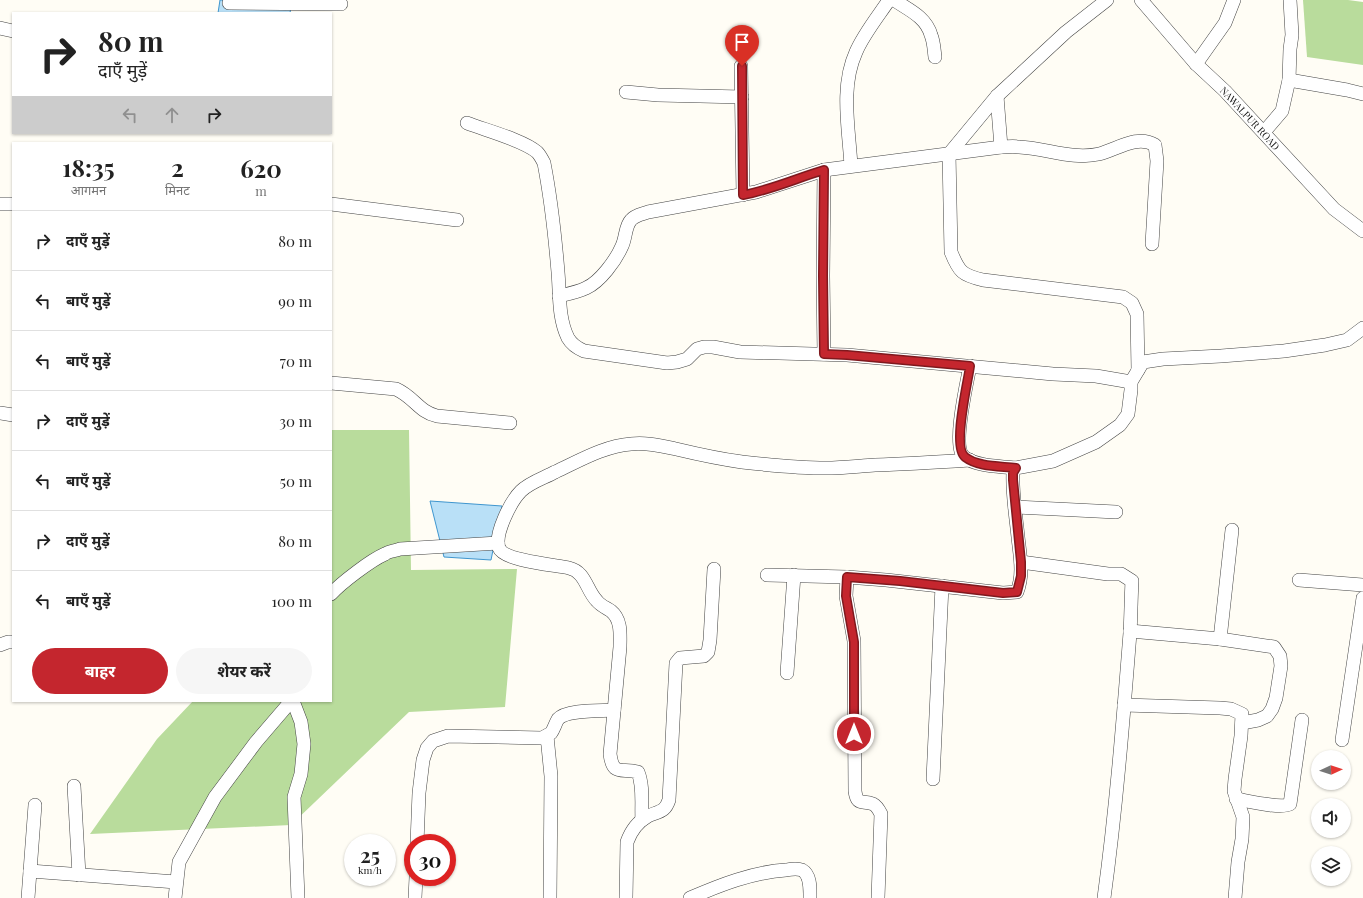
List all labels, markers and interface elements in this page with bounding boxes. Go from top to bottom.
text: 80 m [98,22,164,59]
pin [725,25,759,66]
icon: right [32,28,84,80]
icon: arrive [731,31,753,53]
text: दाएँ मुड़ें [98,58,147,82]
street label: NAWALPUR ROAD [1217,83,1283,153]
icon: left [119,104,141,126]
icon: ahead [161,104,183,126]
icon: right [203,104,225,126]
text: 18:35 [62,151,115,183]
text: 2 [171,151,184,183]
text: 620 [240,152,282,184]
text: आगमन [71,181,106,198]
text: मिनट [165,181,190,198]
text: m [255,182,267,199]
icon: right [32,230,54,252]
text: दाएँ मुड़ें [66,230,110,250]
text: 80 m [278,231,312,251]
icon: left [32,290,54,312]
text: बाएँ मुड़ें [66,290,111,310]
text: 90 m [278,291,312,311]
icon: left [32,350,54,372]
text: बाएँ मुड़ें [66,350,111,370]
text: 70 m [280,351,312,371]
icon: right [32,410,54,432]
text: दाएँ मुड़ें [66,410,110,430]
text: 30 m [279,411,312,431]
icon: left [32,470,54,492]
text: बाएँ मुड़ें [66,470,111,490]
text: 50 m [280,471,312,491]
icon: right [32,530,54,552]
text: दाएँ मुड़ें [66,530,110,550]
text: 80 m [278,531,312,551]
icon: left [32,590,54,612]
text: बाएँ मुड़ें [66,590,111,610]
text: 100 m [271,591,312,611]
button: बाहर [32,648,168,694]
button: शेयर करें [176,648,312,694]
position arrow [833,713,875,755]
north arrow [1311,750,1351,790]
map controls [1311,750,1351,886]
button: sound [1311,798,1351,838]
speed limit sign: 30 [404,834,456,886]
text: 25 [360,841,380,868]
button: layers [1311,846,1351,886]
text: km/h [358,863,382,877]

